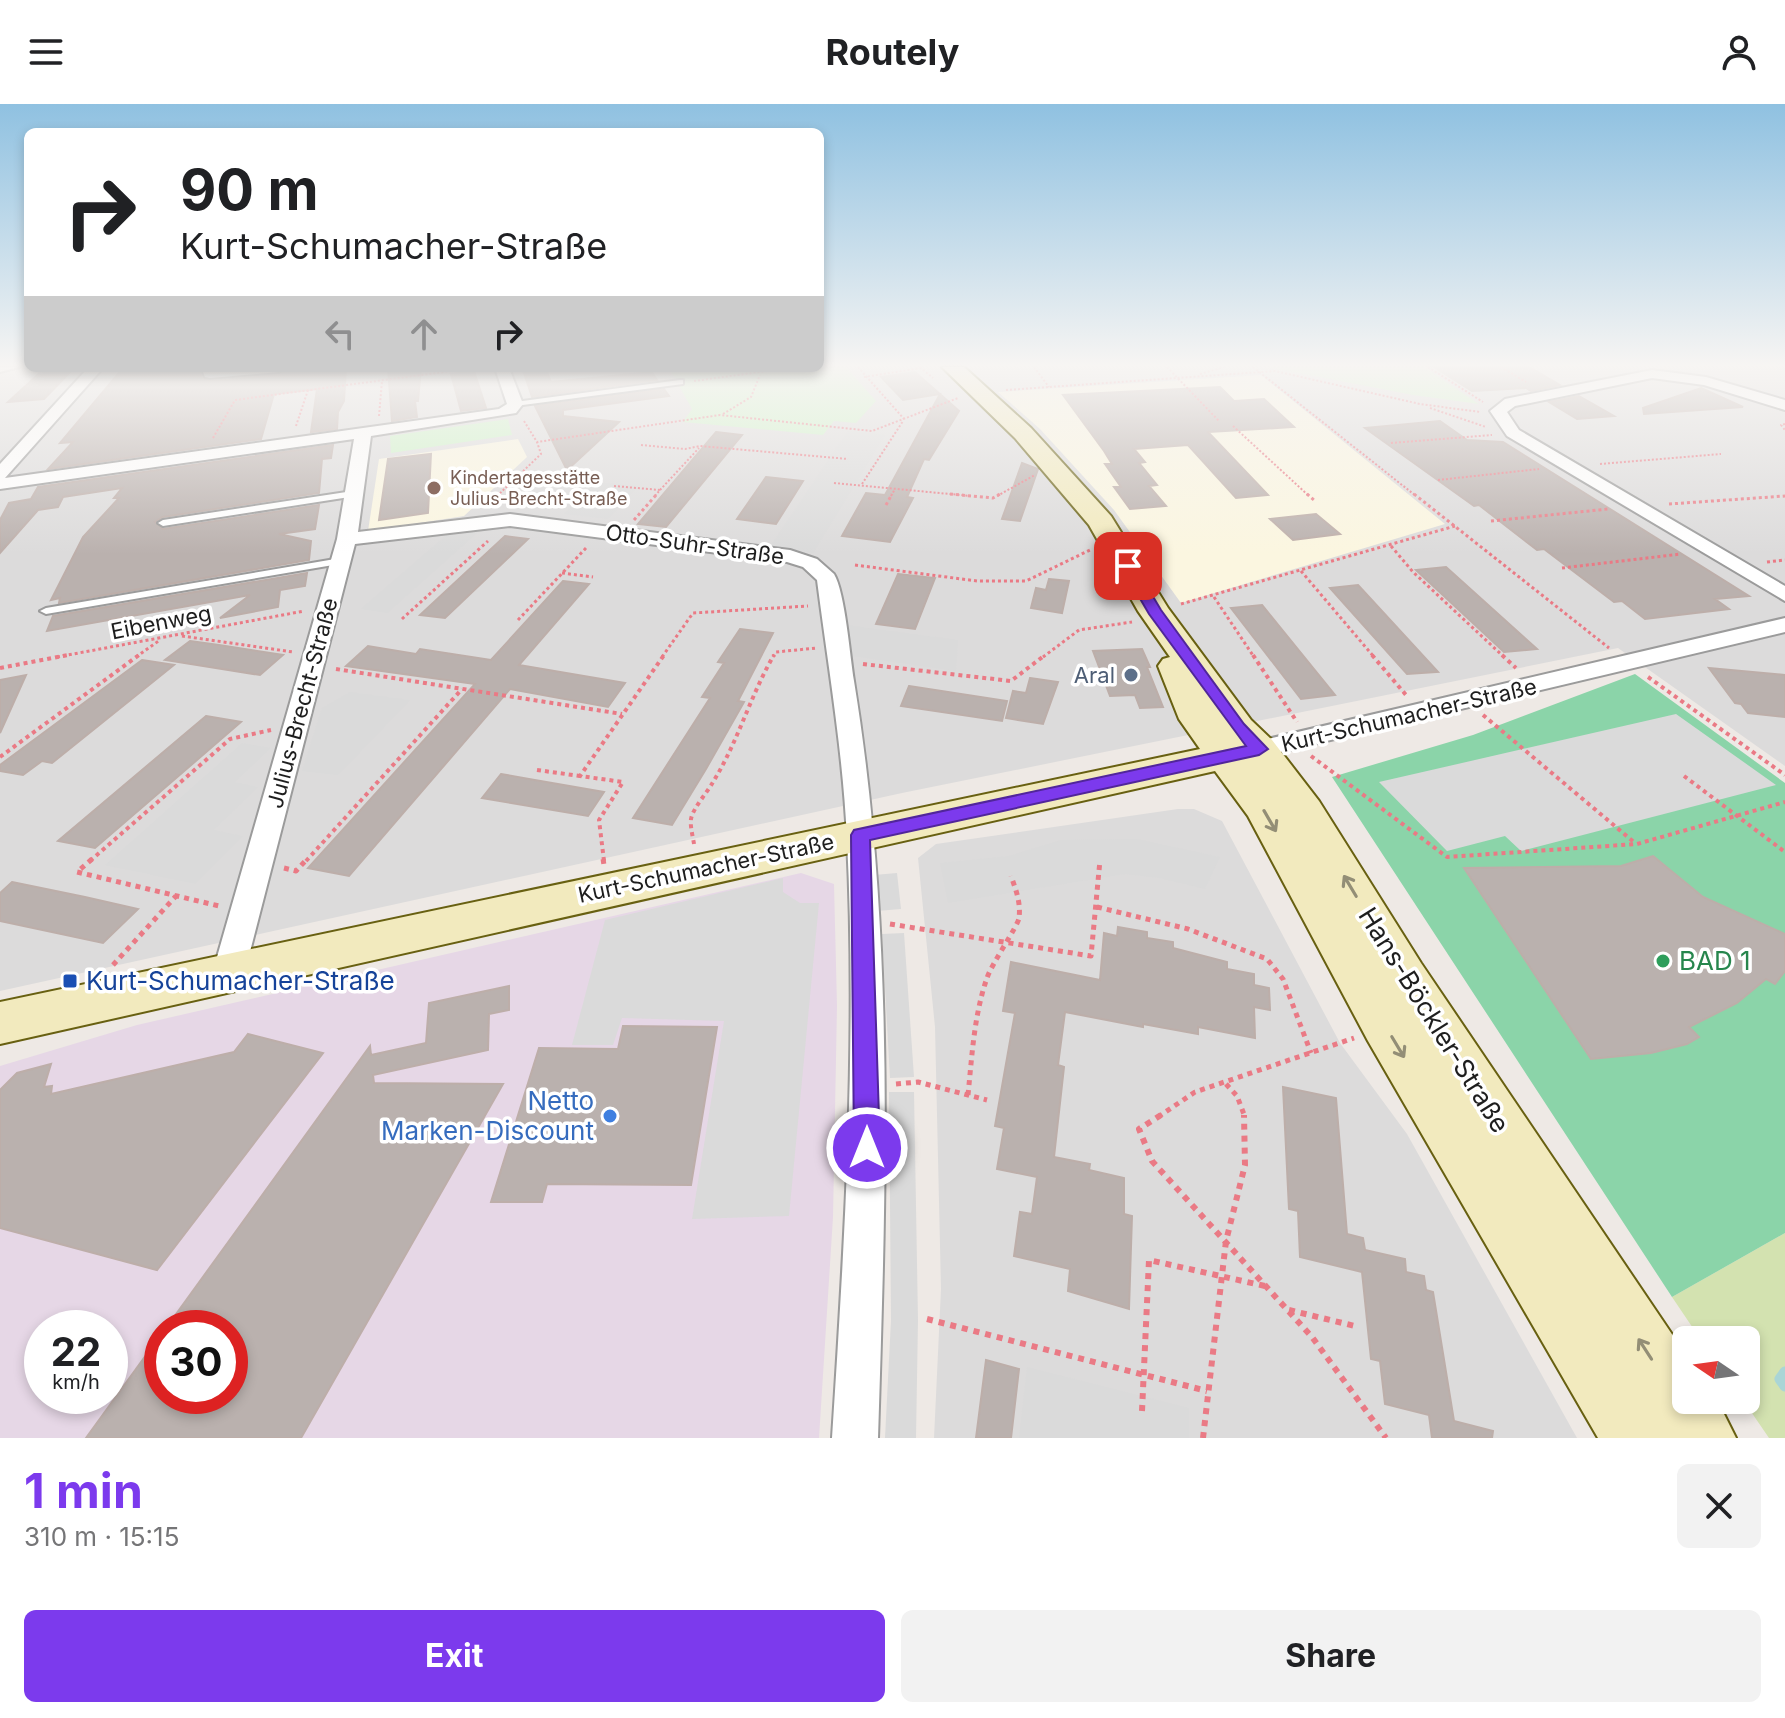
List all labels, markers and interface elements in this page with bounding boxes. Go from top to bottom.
icon: menu [24,30,68,74]
text: Routely [826,30,959,74]
icon: person [1717,30,1761,74]
text: 90 m [180,156,319,224]
icon: right [48,160,152,264]
text: Kurt-Schumacher-Straße [180,224,607,268]
icon: left [318,312,362,356]
icon: ahead [402,312,446,356]
icon: right [486,312,530,356]
place label: Kindertagesstätte Julius-Brecht-Straße [450,467,627,509]
marker: Kindertagesstätte Julius-Brecht-Straße [425,479,443,497]
street label: Otto-Suhr-Straße [604,519,786,569]
pin [1094,532,1162,600]
icon: arrive [1106,544,1150,588]
street label: Julius-Brecht-Straße [261,595,343,811]
street label: Eibenweg [109,600,213,644]
place label: Aral [1074,662,1115,688]
marker: Aral [1122,666,1140,684]
street label: Kurt-Schumacher-Straße [1279,673,1539,757]
one-way arrow [1262,809,1278,832]
street label: Kurt-Schumacher-Straße [576,828,836,908]
one-way arrow [1342,875,1358,898]
street label: Hans-Böckler-Straße [1352,901,1516,1138]
place label: BAD 1 [1679,945,1751,976]
marker: BAD 1 [1654,952,1672,970]
place label: Kurt-Schumacher-Straße [86,965,395,996]
marker: Kurt-Schumacher-Straße [61,972,79,990]
one-way arrow [1390,1035,1406,1058]
place label: Netto Marken-Discount [381,1085,594,1146]
position arrow [825,1106,909,1190]
marker: Netto Marken-Discount [601,1107,619,1125]
speed limit sign: 30 [144,1310,248,1414]
north arrow [1672,1326,1760,1414]
map controls [1672,1326,1760,1414]
text: 22 [51,1327,101,1376]
one-way arrow [1637,1338,1653,1361]
text: km/h [52,1370,100,1394]
text: 1 min [24,1461,143,1520]
button: close [1677,1464,1761,1548]
text: 310 m · 15:15 [24,1521,180,1552]
button: Exit [24,1610,885,1702]
button: Share [901,1610,1761,1702]

